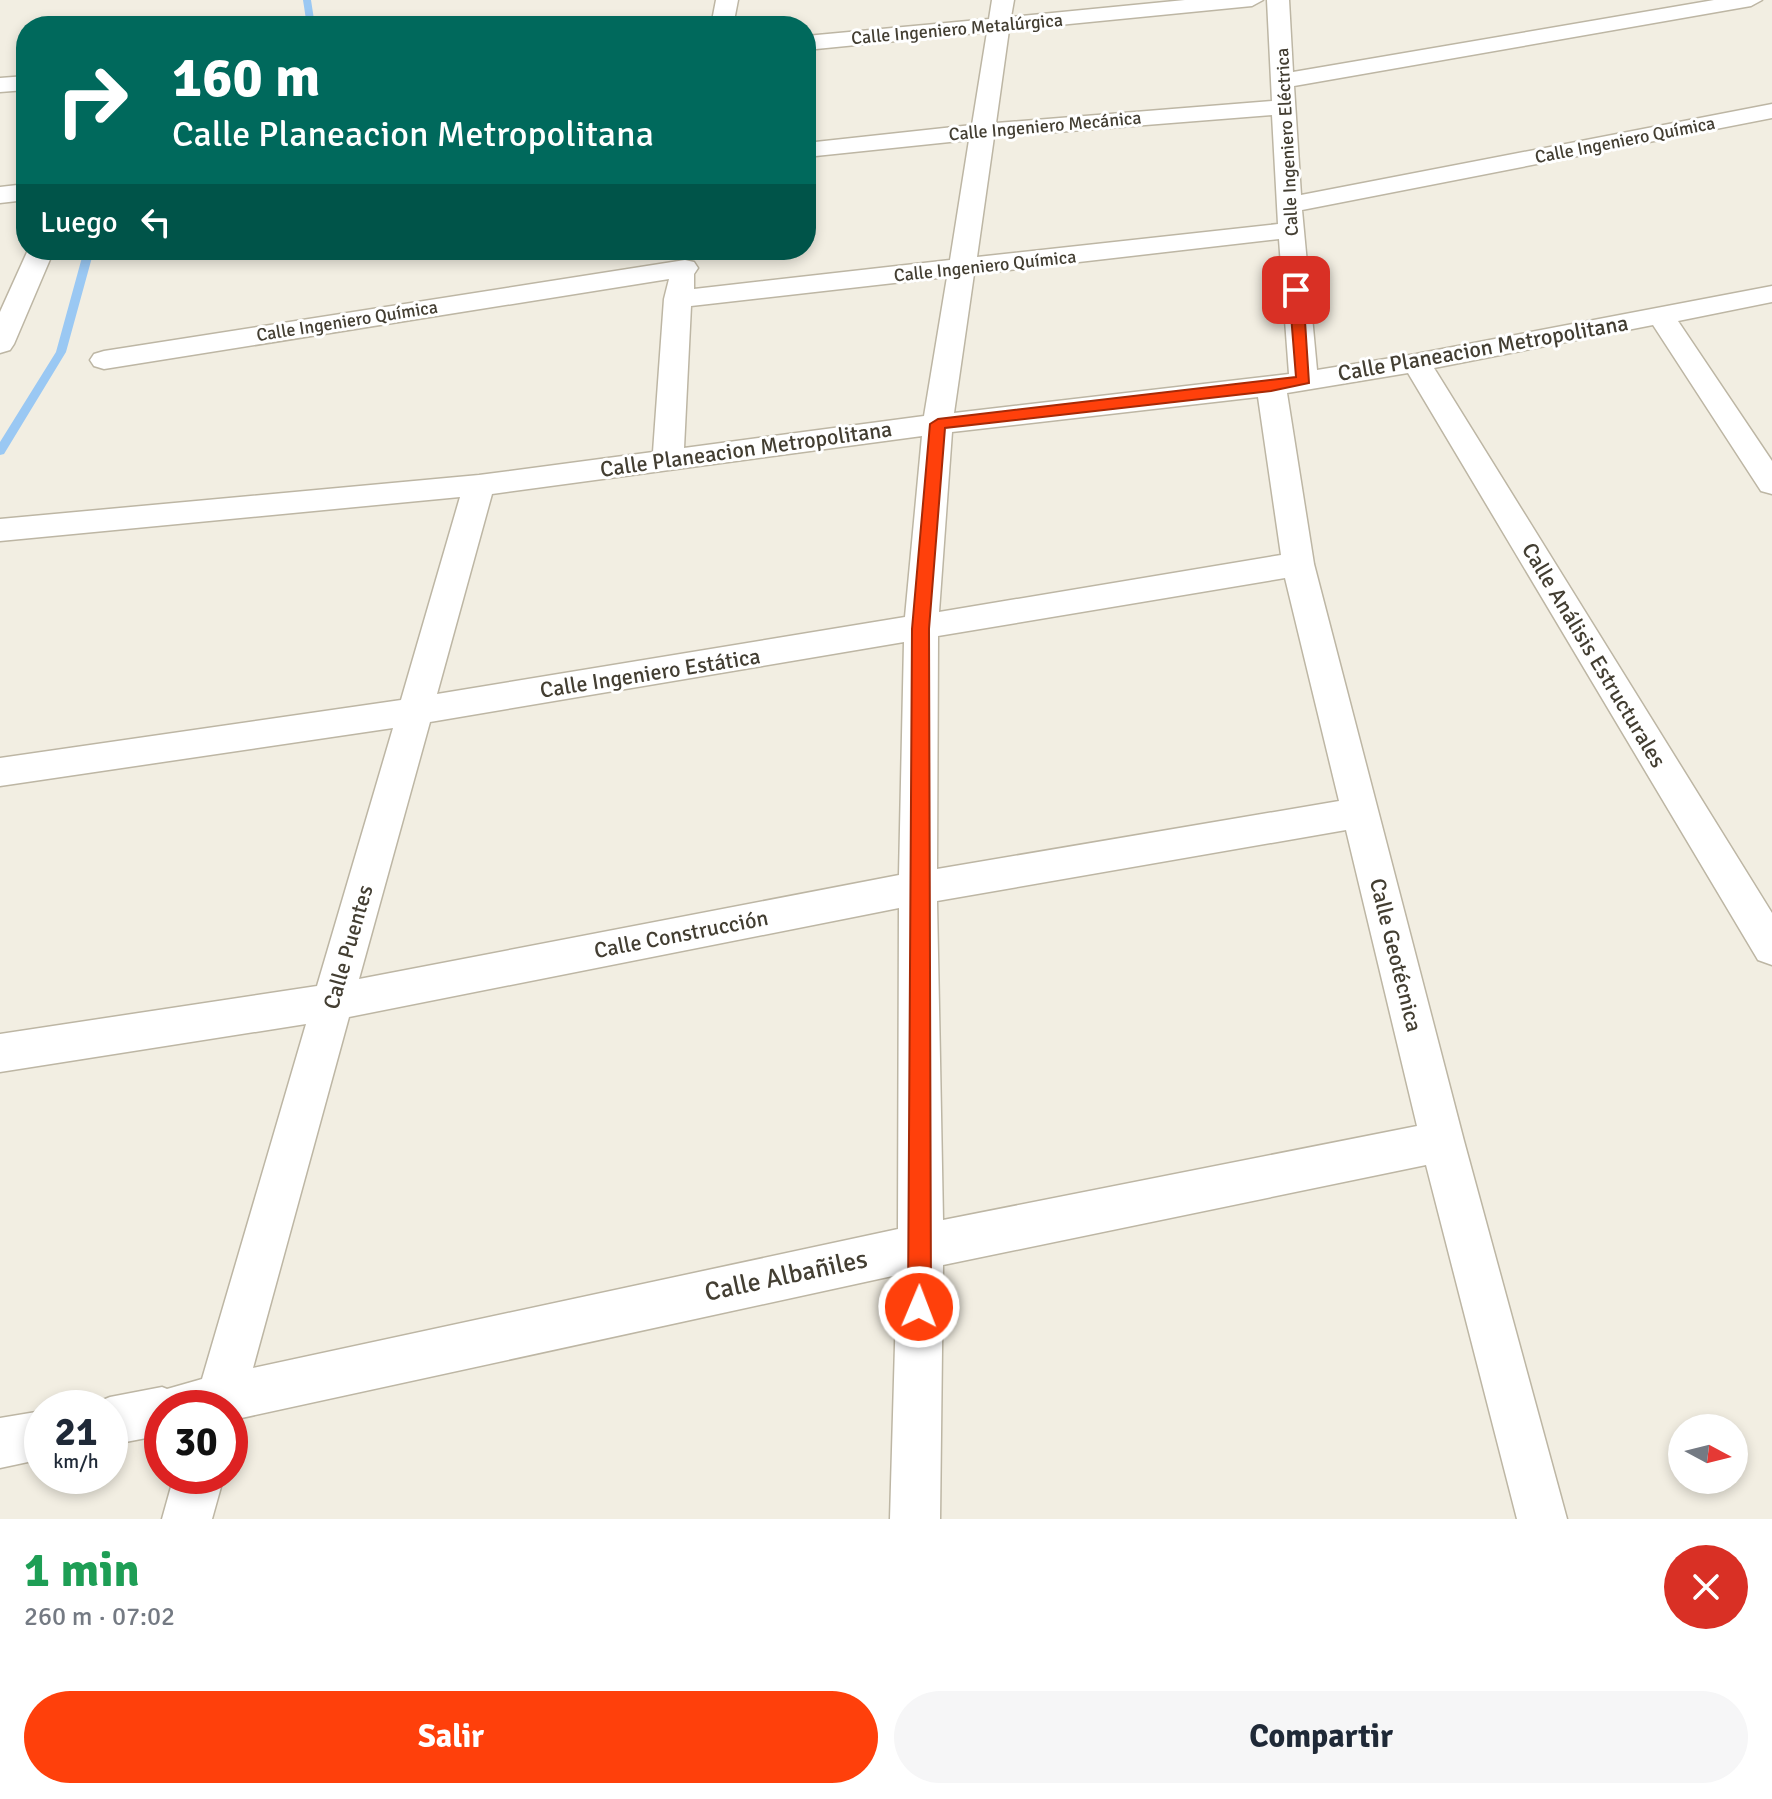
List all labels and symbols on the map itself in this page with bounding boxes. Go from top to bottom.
street label: Calle Ingeniero Metalúrgica [850,9,1064,49]
street label: Calle Ingeniero Eléctrica [1271,47,1303,237]
street label: Calle Ingeniero Mecánica [948,107,1142,145]
street label: Calle Ingeniero Química [1533,112,1717,168]
street label: Calle Ingeniero Química [893,245,1077,287]
pin [1262,256,1330,324]
street label: Calle Ingeniero Química [255,296,439,346]
street label: Calle Planeacion Metropolitana [1336,309,1630,387]
street label: Calle Planeacion Metropolitana [598,415,894,483]
street label: Calle Análisis Estructurales [1516,538,1672,772]
street label: Calle Ingeniero Estática [538,642,762,704]
street label: Calle Geotécnica [1364,875,1428,1035]
street label: Calle Puentes [317,882,379,1012]
street label: Calle Construcción [592,904,770,964]
street label: Calle Albañiles [702,1243,870,1309]
position arrow [877,1265,961,1349]
speed limit sign: 30 [144,1390,248,1494]
north arrow [1668,1414,1748,1494]

